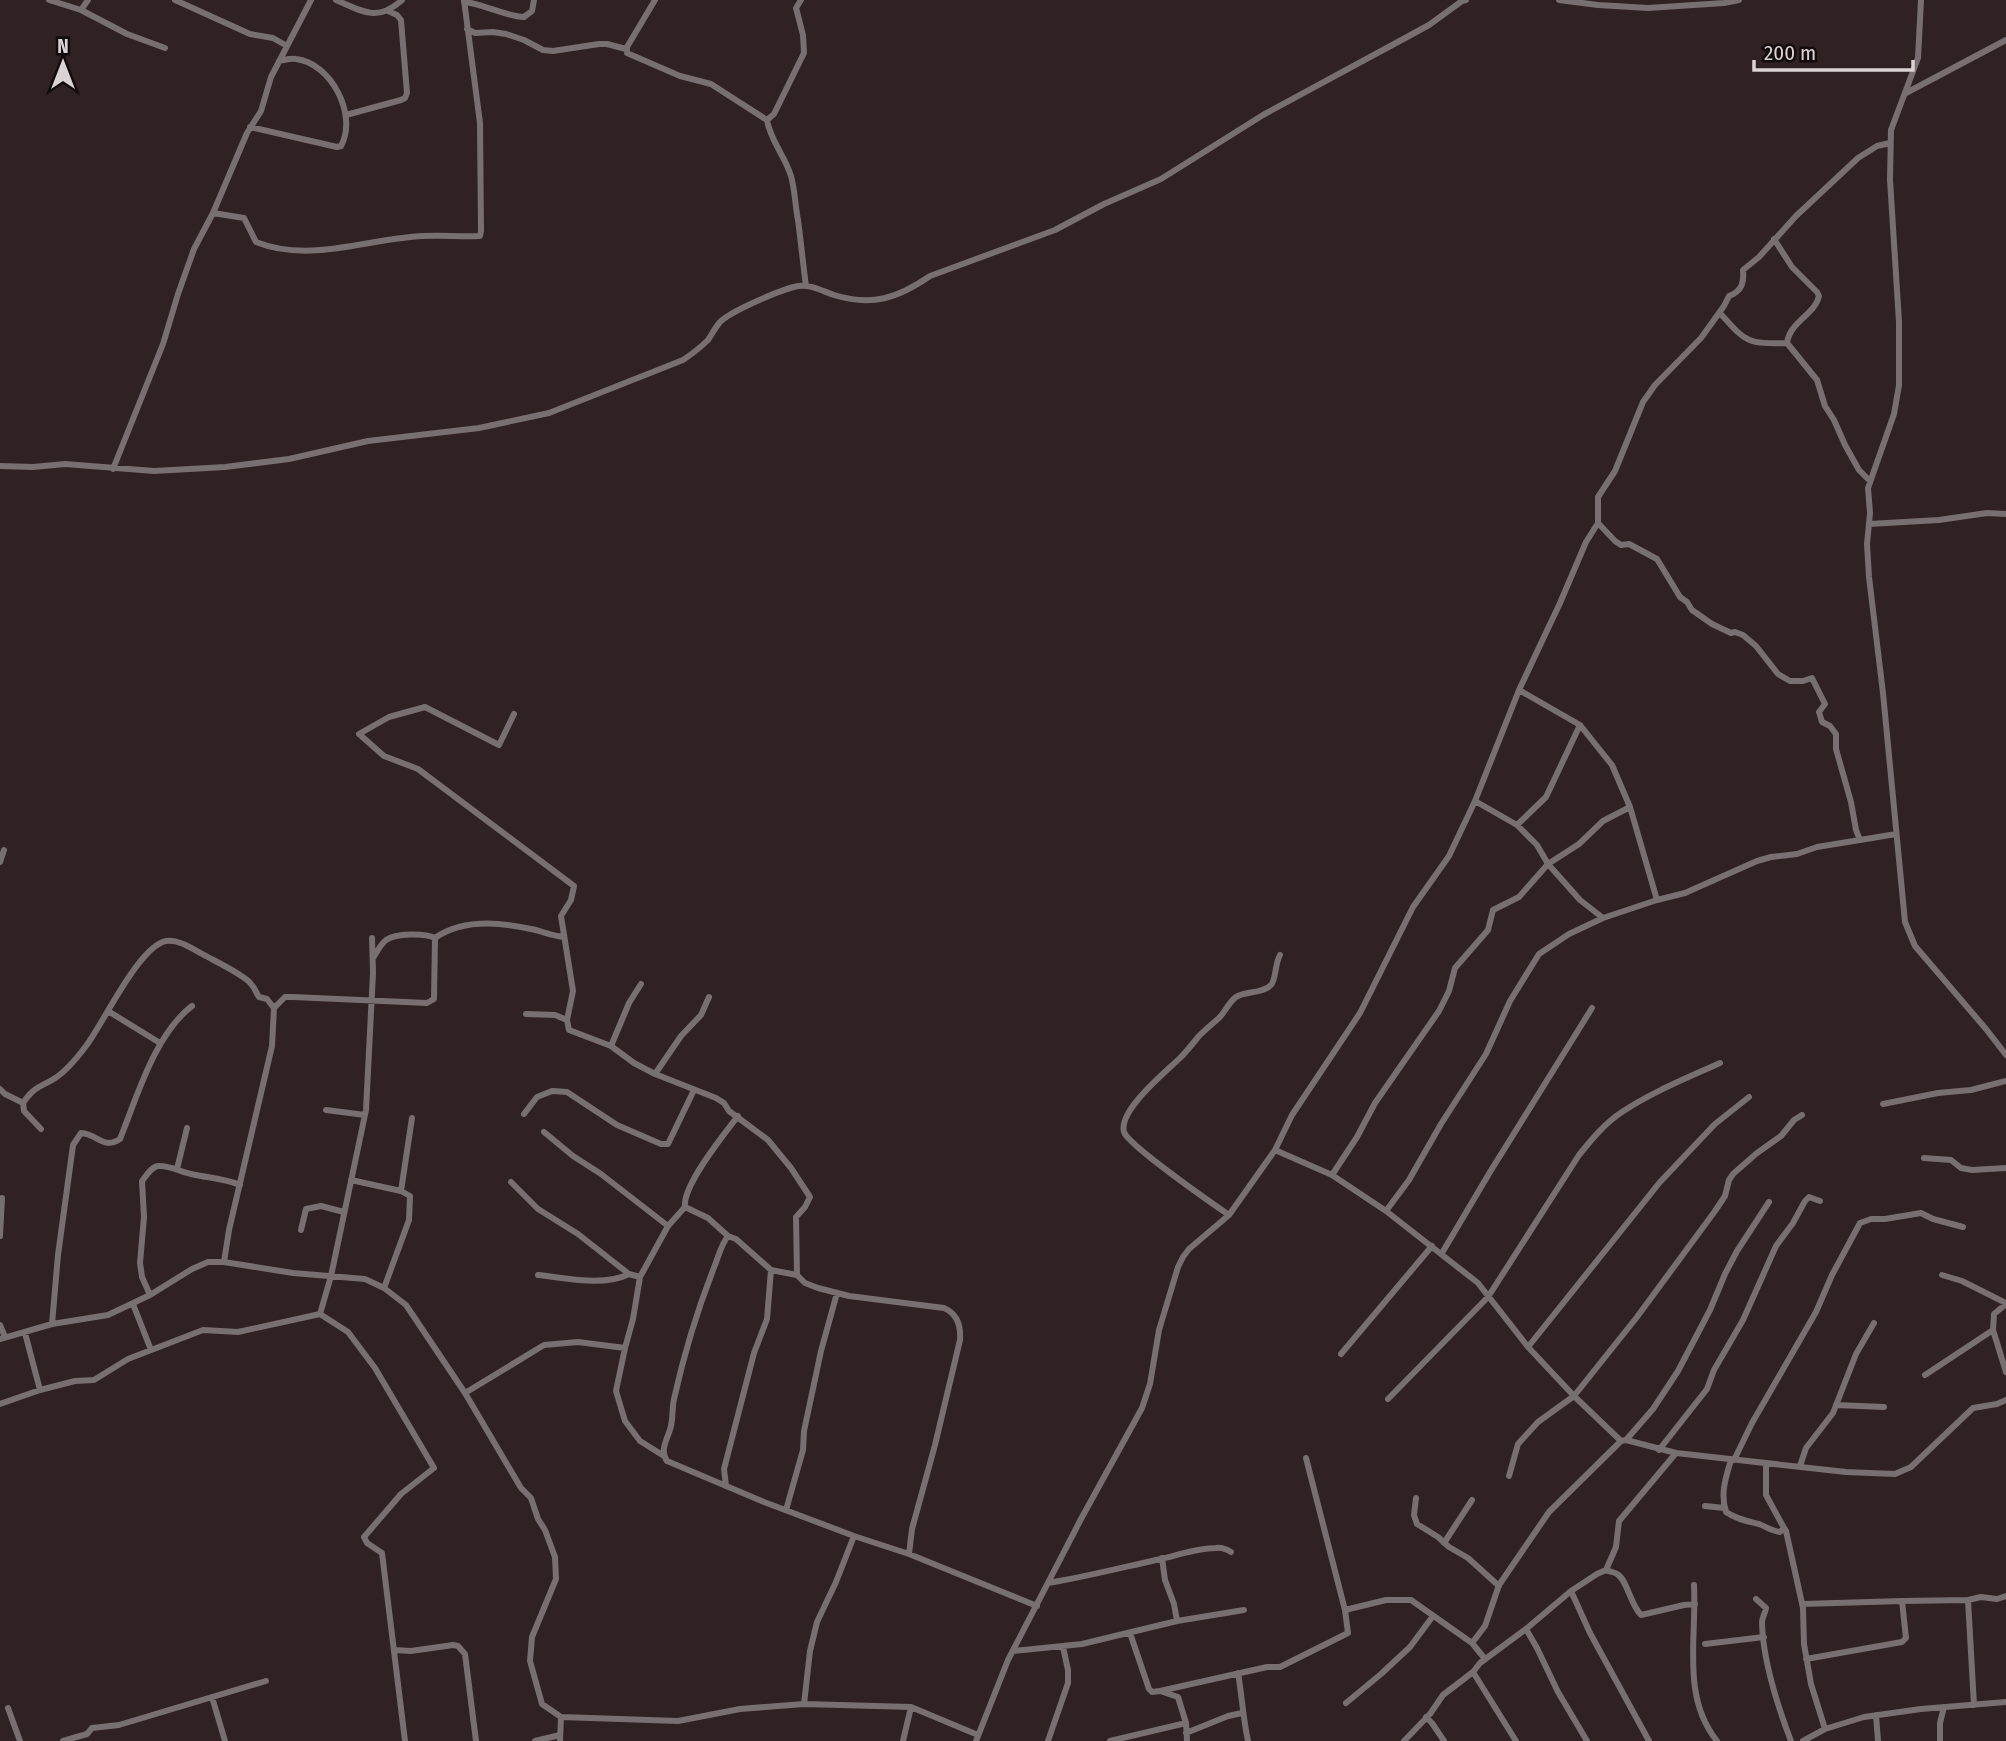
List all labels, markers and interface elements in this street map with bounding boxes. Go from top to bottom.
north arrow [28,28,98,98]
scale bar [1754,28,1913,72]
text: N [57,35,69,58]
text: 200 m [1764,40,1816,66]

